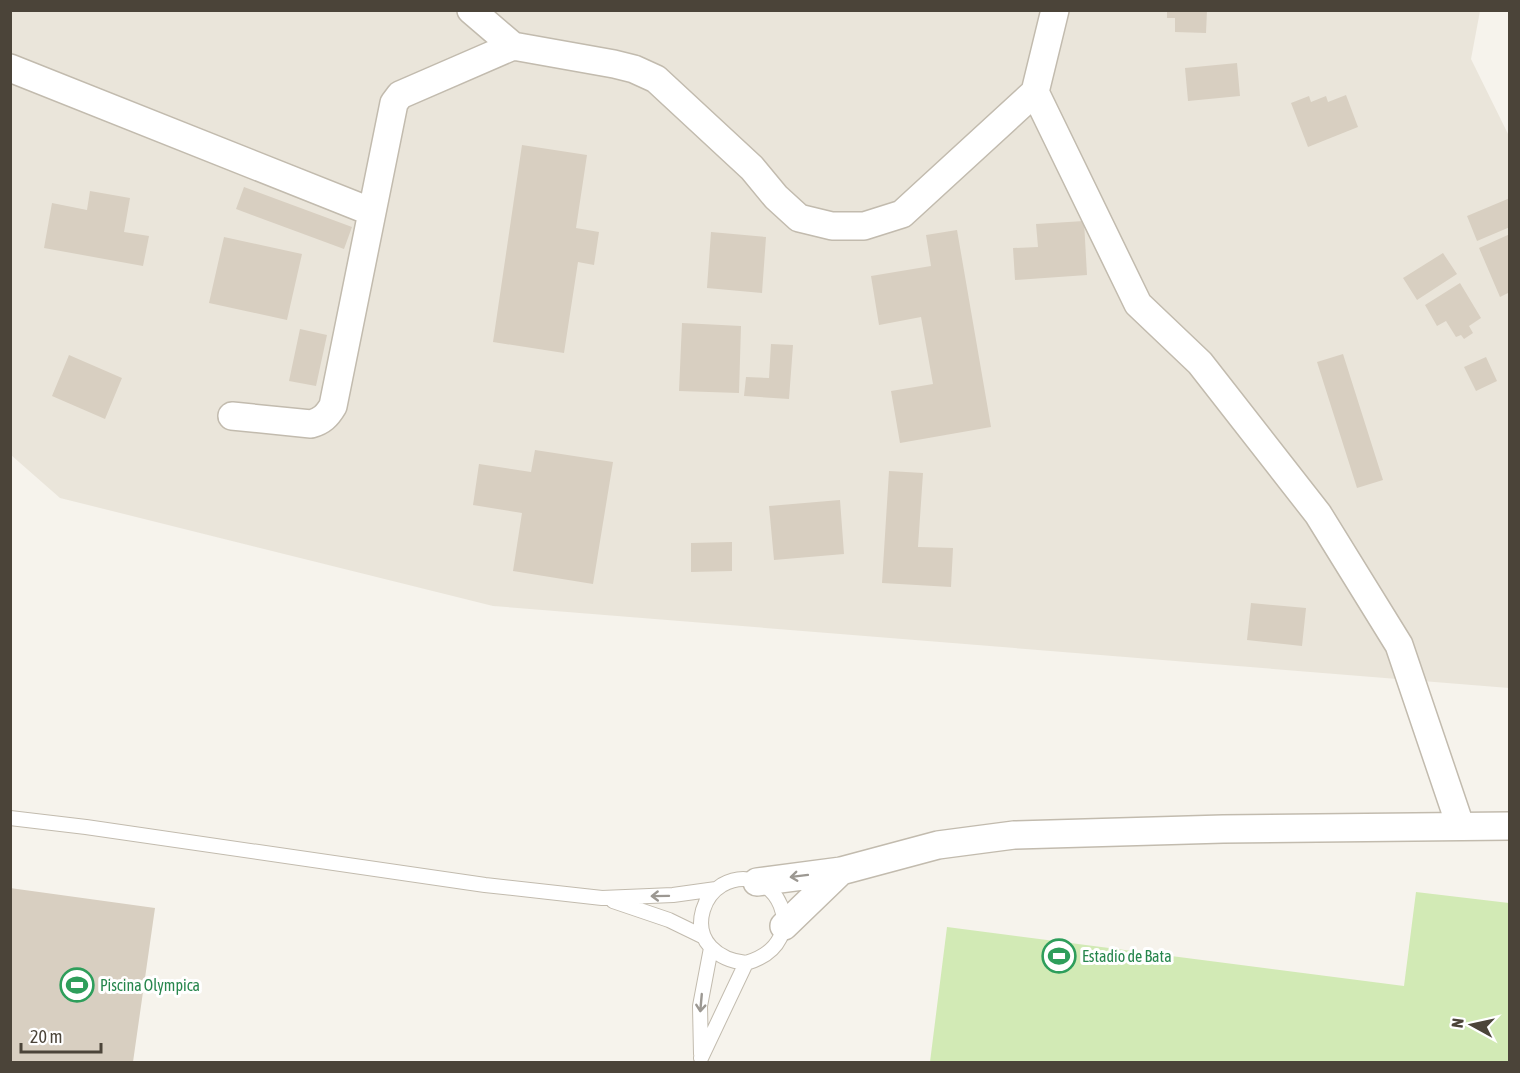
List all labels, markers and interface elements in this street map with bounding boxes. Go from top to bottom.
one-way arrow [789,871,809,882]
one-way arrow [650,890,670,901]
sports icon: Estadio de Bata [1041,938,1077,974]
place label: Estadio de Bata [1082,947,1172,965]
sports icon: Piscina Olympica [59,967,95,1003]
place label: Piscina Olympica [100,976,200,995]
one-way arrow [695,992,706,1012]
north arrow [1442,995,1502,1055]
scale bar [21,1016,100,1054]
text: N [1448,1017,1467,1029]
text: 20 m [30,1026,62,1047]

